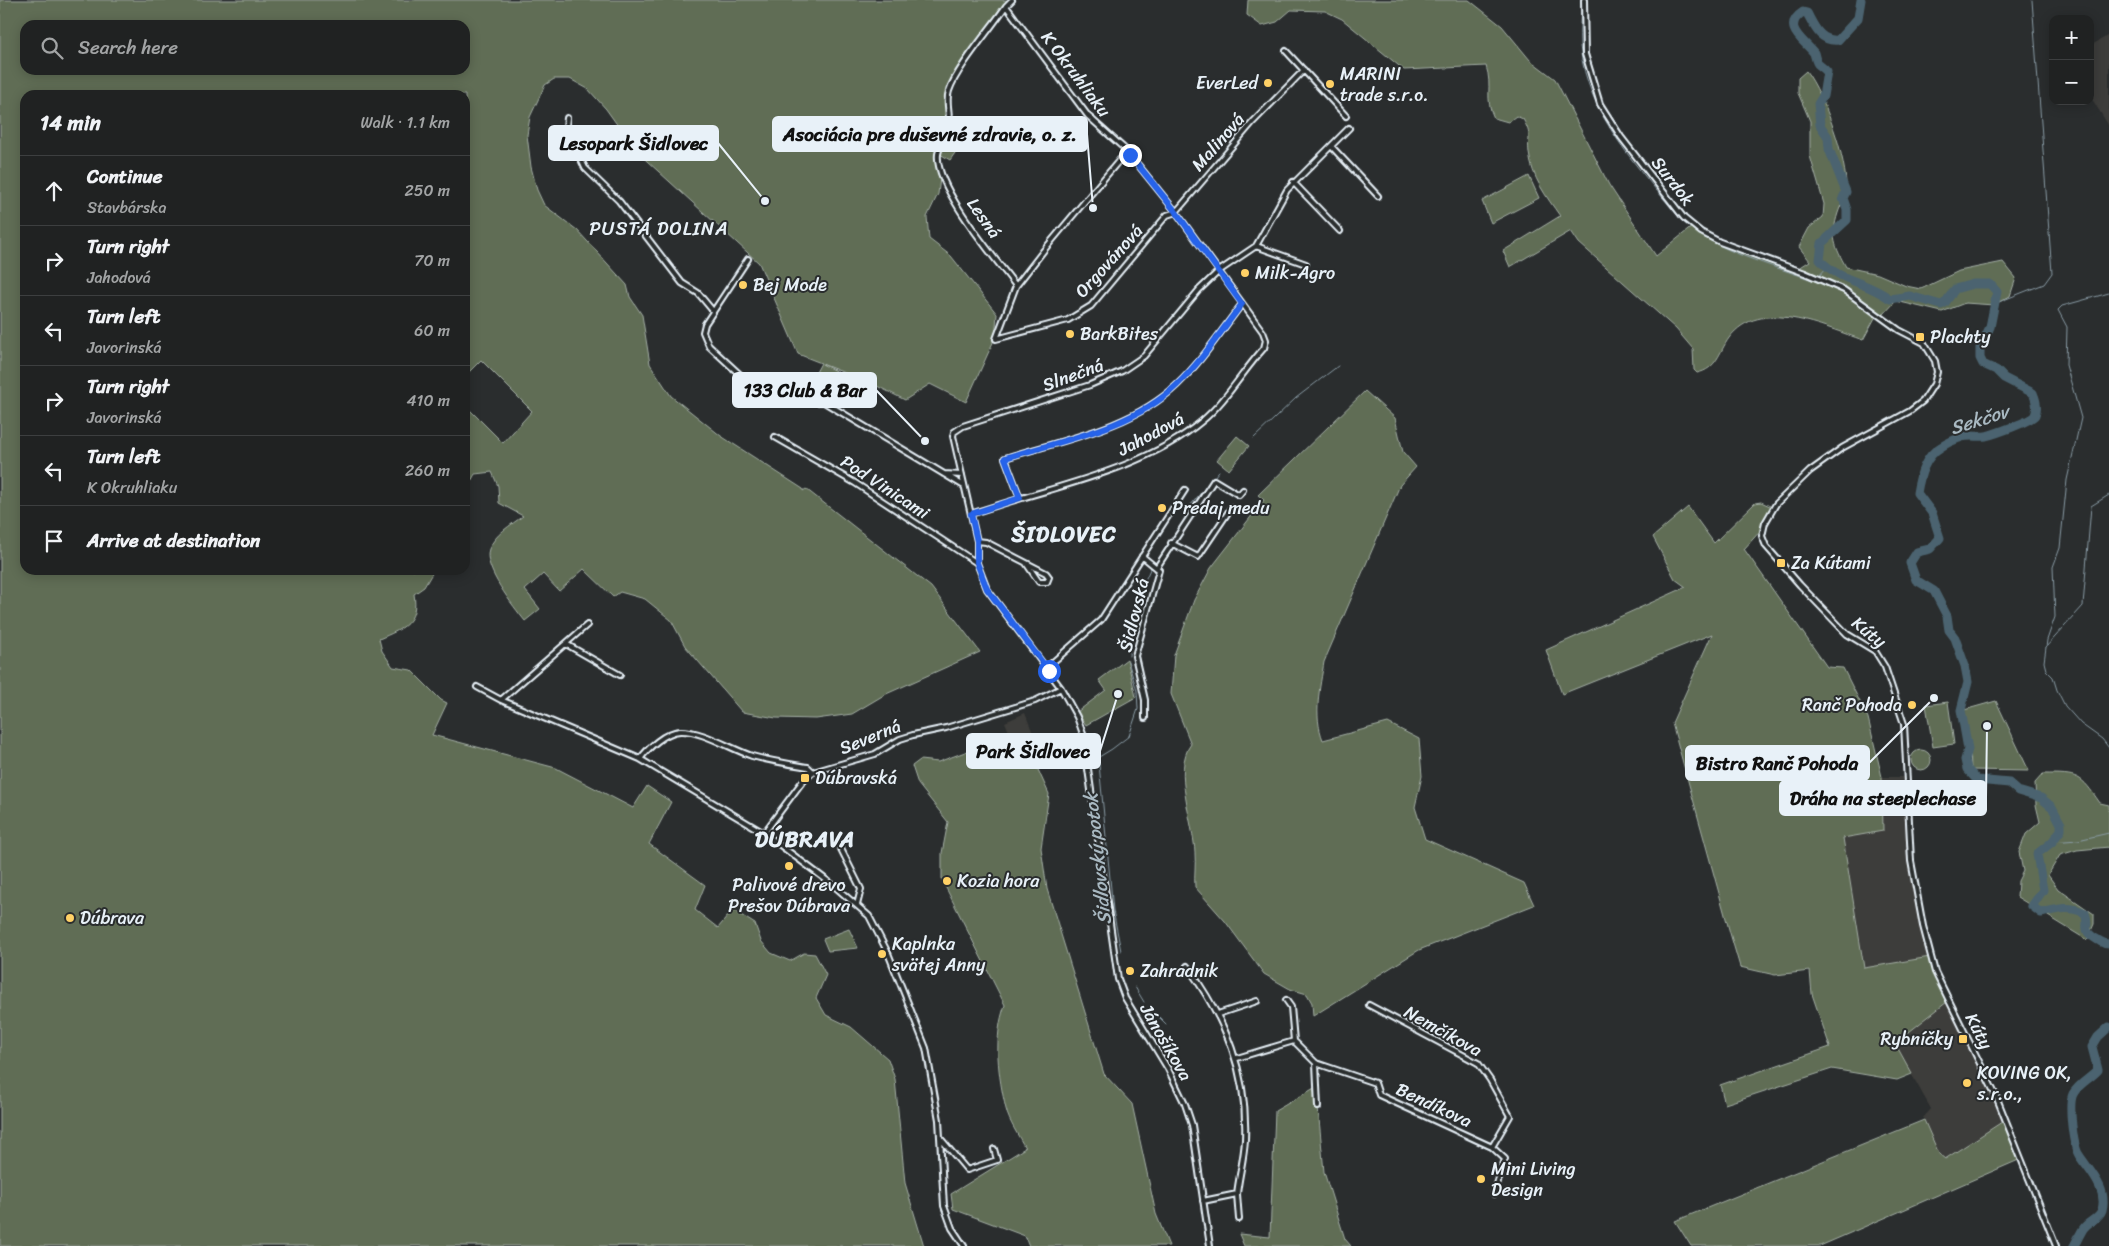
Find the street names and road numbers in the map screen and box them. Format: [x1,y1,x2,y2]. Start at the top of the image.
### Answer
street label: K Okruhliaku [1033,24,1120,124]
street label: Malinová [1183,105,1253,179]
street label: Surdok [1643,149,1703,213]
street label: Lesná [958,191,1010,245]
street label: Orgovánová [1067,217,1151,305]
street label: Slnečná [1038,349,1108,401]
street label: Jahodová [1111,403,1190,465]
street label: Pod Vinicami [834,446,937,529]
street label: Šidlovská [1109,575,1159,655]
street label: Kúty [1844,608,1894,657]
street label: Severná [834,710,906,764]
street label: Jánošíkova [1130,996,1201,1087]
street label: Nemčíkova [1398,996,1488,1066]
street label: Kúty [1956,1007,2002,1056]
street label: Bendíkova [1391,1073,1477,1137]

